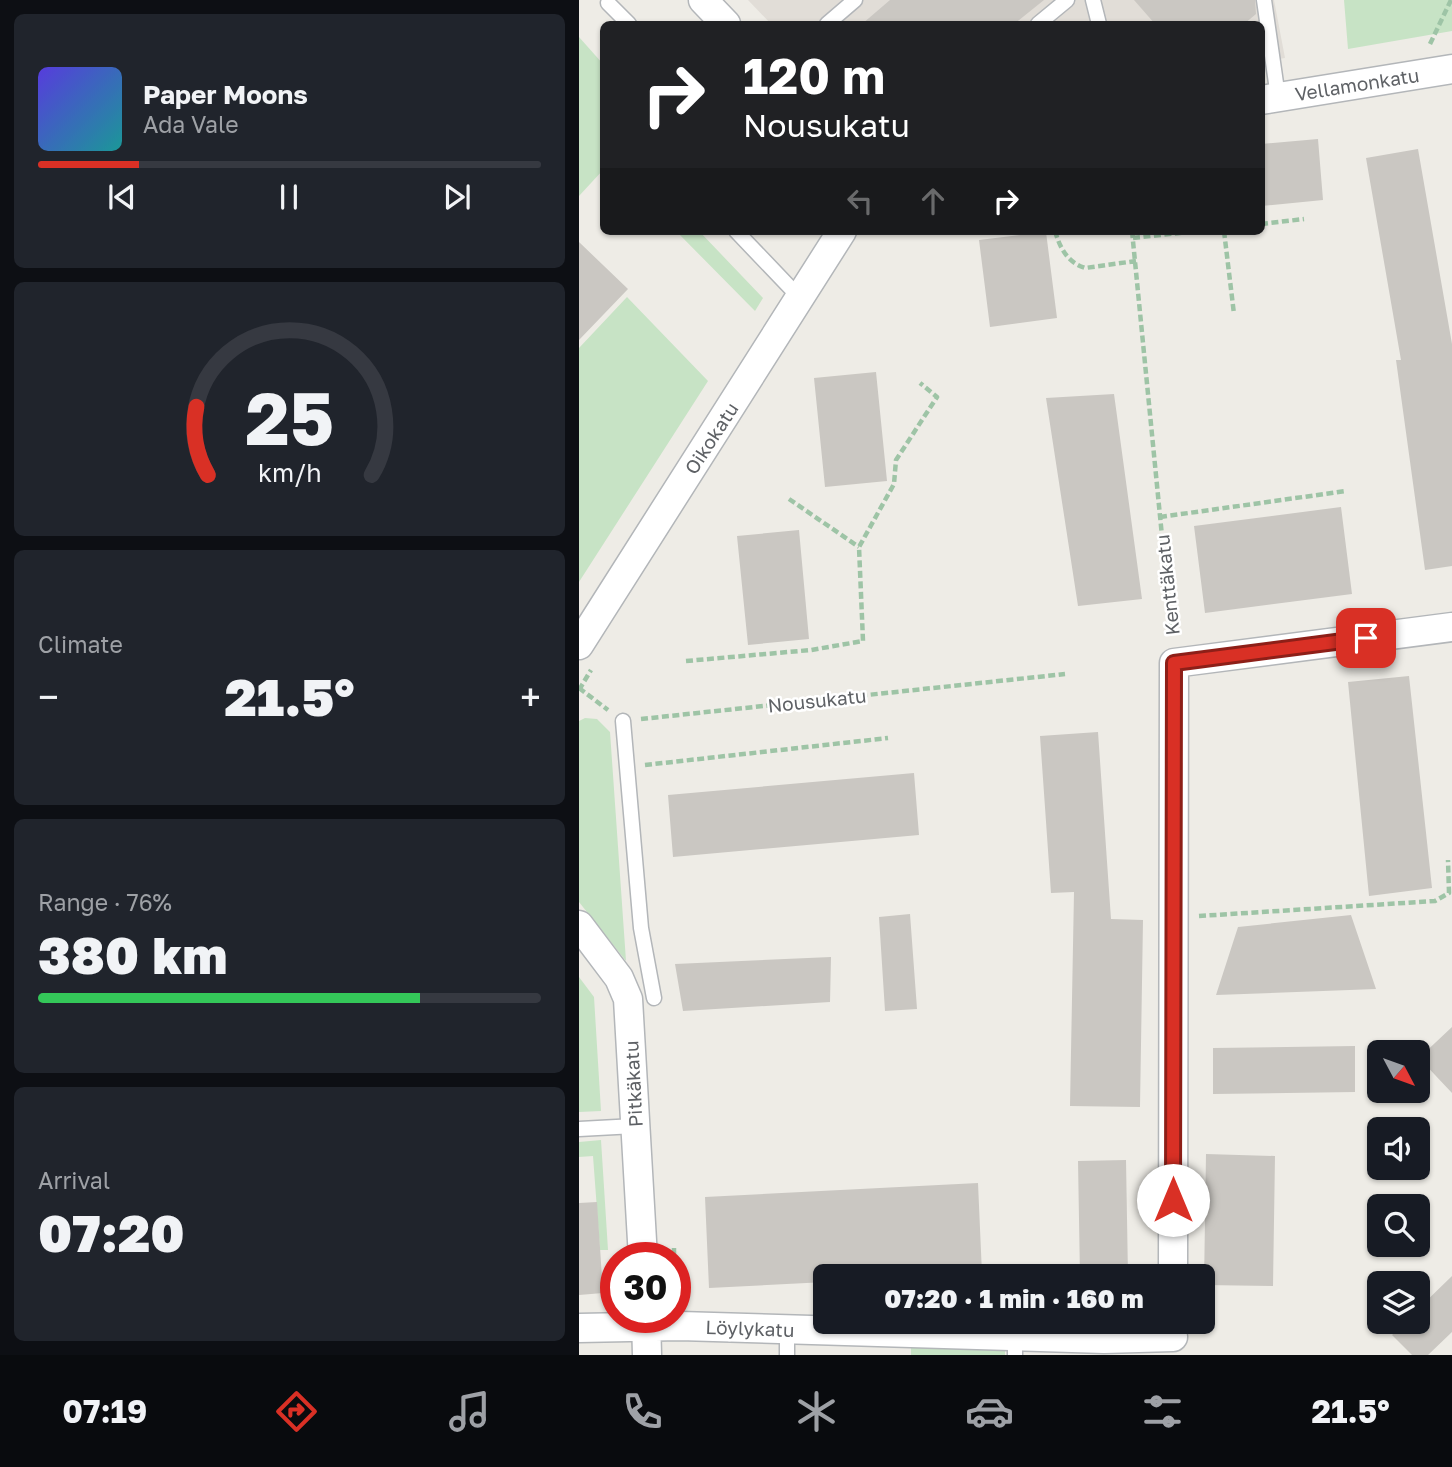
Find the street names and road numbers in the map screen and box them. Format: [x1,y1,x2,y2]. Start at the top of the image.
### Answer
street label: Vellamonkatu [1293,63,1421,105]
street label: Oikokatu [679,398,743,478]
street label: Kenttäkatu [1150,533,1184,637]
street label: Nousukatu [767,683,867,717]
street label: Pitkäkatu [619,1040,647,1128]
street label: Löylykatu [705,1315,795,1341]

